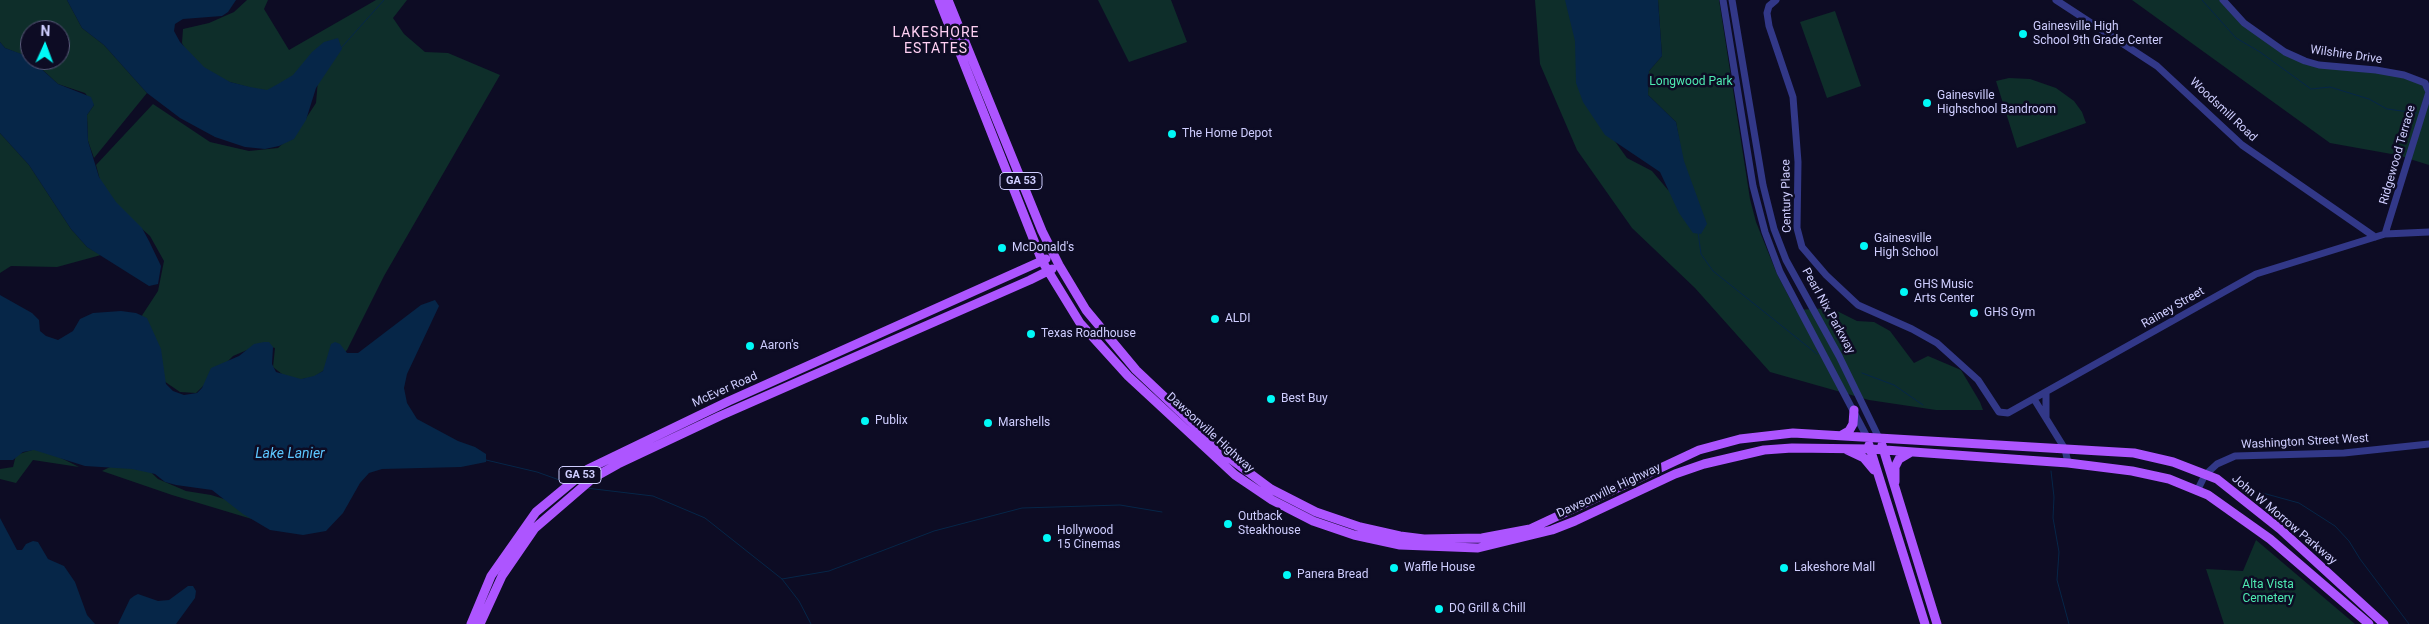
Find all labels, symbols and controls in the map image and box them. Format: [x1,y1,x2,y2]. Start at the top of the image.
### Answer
north arrow [20,20,70,70]
place label: Gainesville High School 9th Grade Center [2033,20,2163,48]
text: N [40,23,51,39]
district label: LAKESHORE ESTATES [891,25,981,58]
marker: Gainesville High School 9th Grade Center [2017,28,2029,40]
street label: Wilshire Drive [2309,43,2383,67]
park label: Longwood Park [1649,75,1733,89]
street label: Woodsmill Road [2186,75,2260,145]
place label: Gainesville Highschool Bandroom [1937,89,2056,117]
marker: Gainesville Highschool Bandroom [1921,97,1933,109]
street label: Ridgewood Terrace [2377,104,2419,206]
place label: The Home Depot [1182,127,1272,141]
marker: The Home Depot [1166,128,1178,140]
street label: Century Place [1779,159,1795,233]
road number: GA 53 [1000,172,1042,190]
place label: Gainesville High School [1874,232,1938,260]
marker: Gainesville High School [1858,240,1870,252]
place label: McDonald's [1012,241,1074,255]
marker: McDonald's [996,242,1008,254]
street label: Pearl Nix Parkway [1798,265,1858,357]
place label: GHS Music Arts Center [1914,278,1974,306]
street label: Rainey Street [2139,284,2207,332]
marker: GHS Music Arts Center [1898,286,1910,298]
place label: GHS Gym [1984,306,2035,320]
marker: GHS Gym [1968,307,1980,319]
place label: ALDI [1225,312,1250,326]
marker: ALDI [1209,313,1221,325]
place label: Texas Roadhouse [1041,327,1136,341]
marker: Texas Roadhouse [1025,328,1037,340]
place label: Aaron's [760,339,799,353]
marker: Aaron's [744,340,756,352]
street label: McEver Road [690,369,760,411]
street label: Dawsonville Highway [1163,390,1257,476]
place label: Best Buy [1281,392,1328,406]
marker: Best Buy [1265,393,1277,405]
place label: Publix [875,414,908,428]
marker: Publix [859,415,871,427]
place label: Marshells [998,416,1050,430]
marker: Marshells [982,417,994,429]
street label: Washington Street West [2241,431,2369,453]
water label: Lake Lanier [255,446,325,462]
street label: Dawsonville Highway [1555,461,1663,521]
road number: GA 53 [559,466,601,484]
street label: John W Morrow Parkway [2229,472,2339,568]
place label: Outback Steakhouse [1238,510,1301,538]
marker: Outback Steakhouse [1222,518,1234,530]
place label: Hollywood 15 Cinemas [1057,524,1120,552]
marker: Hollywood 15 Cinemas [1041,532,1053,544]
place label: Waffle House [1404,561,1475,575]
place label: Lakeshore Mall [1794,561,1875,575]
marker: Waffle House [1388,562,1400,574]
marker: Lakeshore Mall [1778,562,1790,574]
place label: Panera Bread [1297,568,1368,582]
marker: Panera Bread [1281,569,1293,581]
park label: Alta Vista Cemetery [2242,578,2294,606]
place label: DQ Grill & Chill [1449,602,1526,616]
marker: DQ Grill & Chill [1433,603,1445,615]

